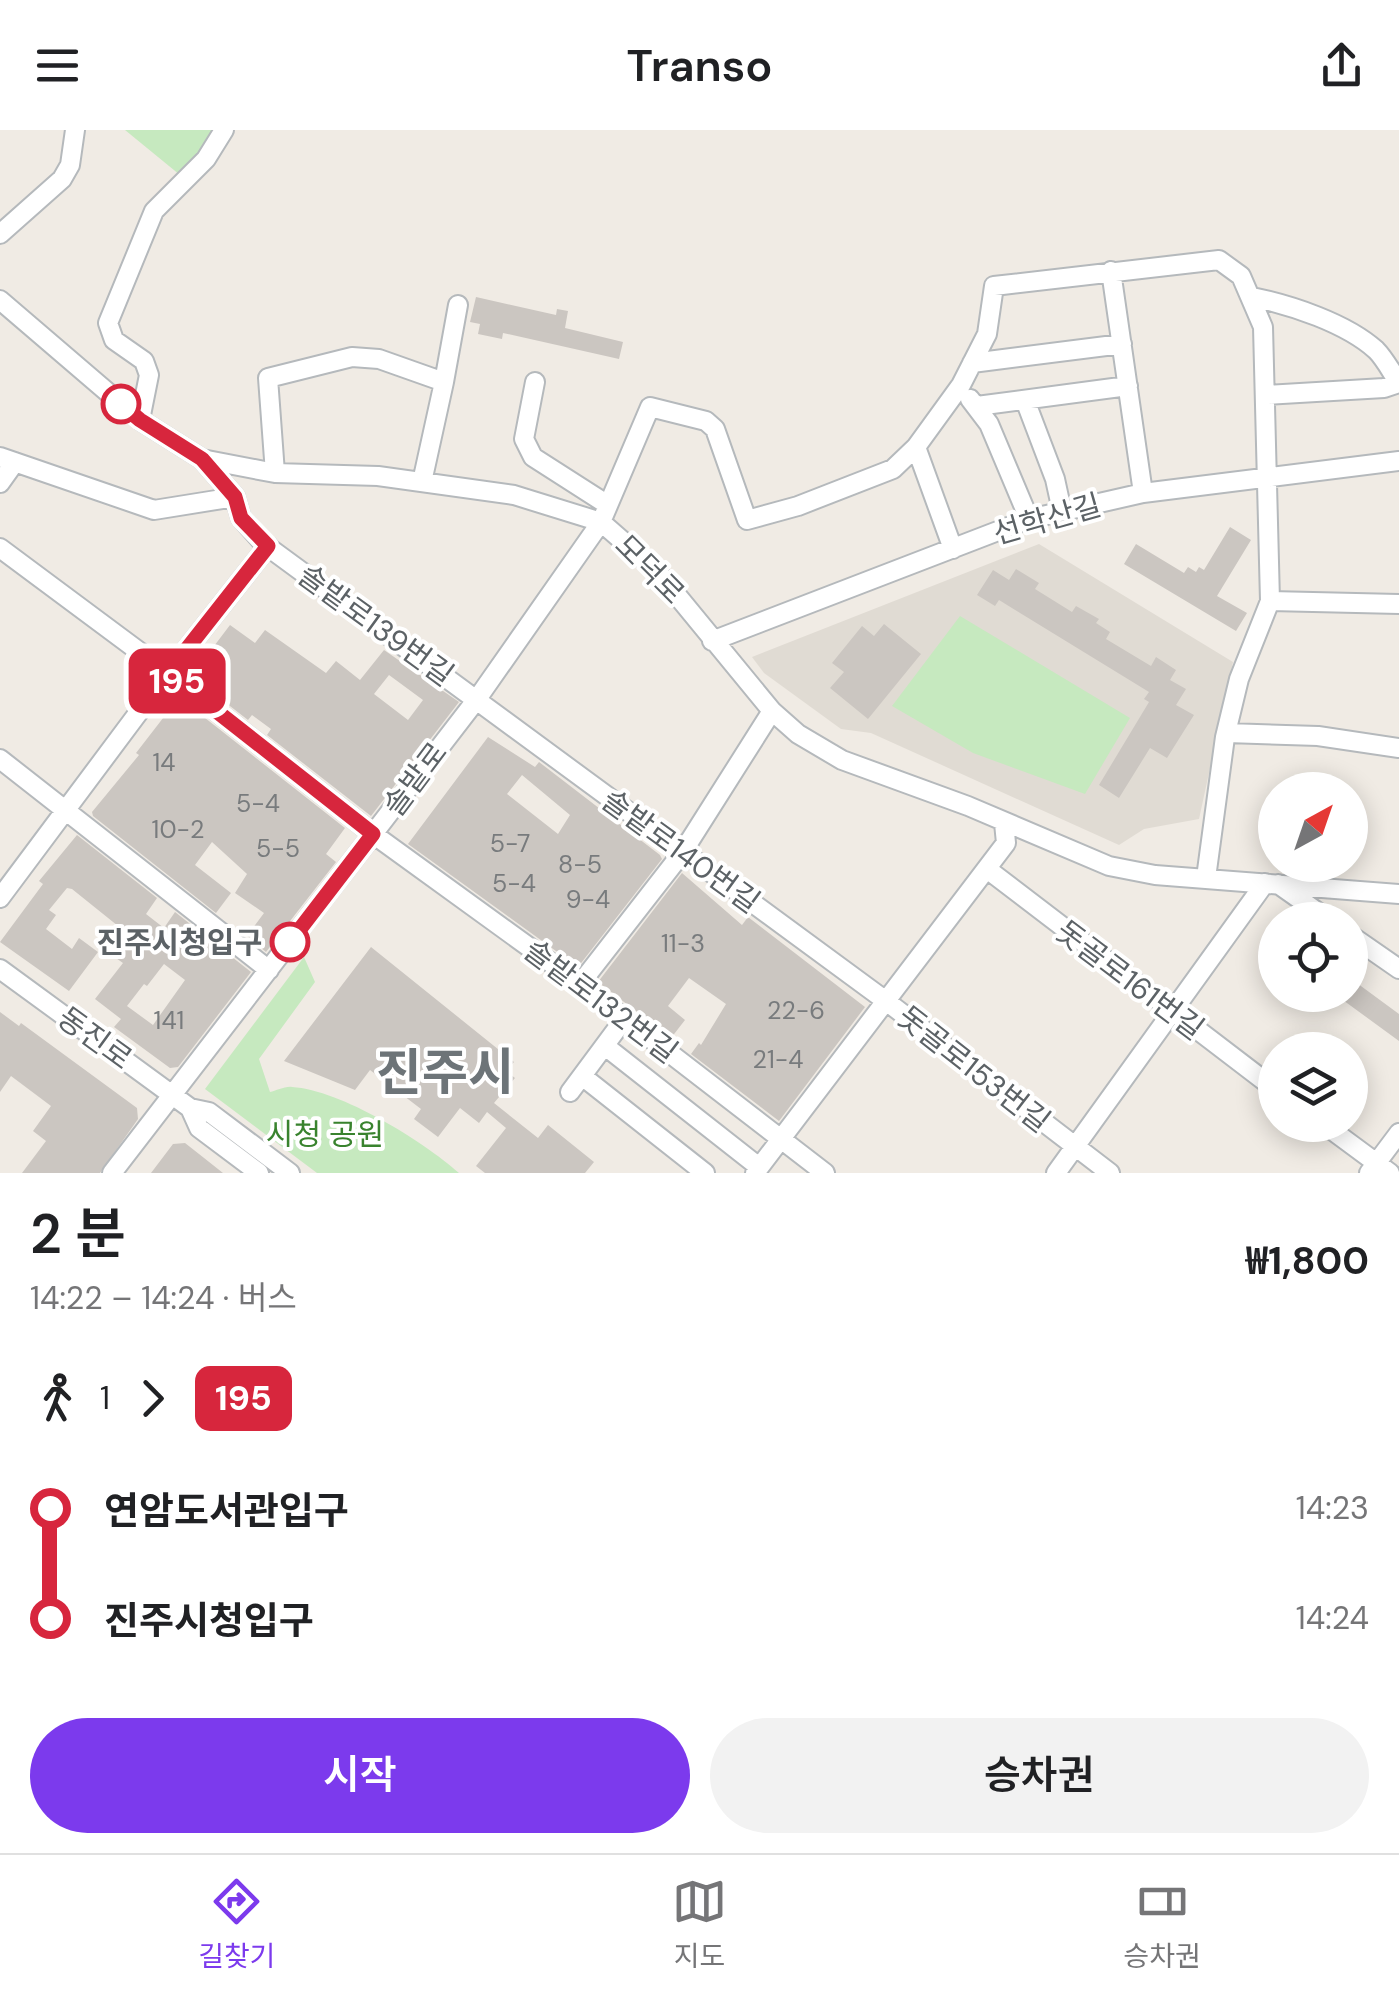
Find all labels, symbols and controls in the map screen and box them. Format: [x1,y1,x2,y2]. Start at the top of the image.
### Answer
text: Transo [627,36,772,95]
icon: menu [30,38,85,93]
icon: share [1314,38,1369,93]
unlabelled marker [102,385,140,423]
street label: 선학산길 [989,485,1105,553]
street label: 모덕로 [607,526,693,612]
street label: 솔밭로139번길 [290,555,462,695]
line badge: 195 [120,648,234,714]
text: 195 [149,658,205,704]
street label: 솔밭로 [375,734,455,824]
house number: 14 [153,746,175,779]
north arrow [1258,772,1368,882]
map controls [1258,772,1368,1142]
street label: 솔밭로140번길 [594,781,768,921]
house number: 5-4 [236,787,280,820]
house number: 10-2 [152,813,204,846]
house number: 5-7 [490,827,530,860]
house number: 5-5 [256,832,300,865]
house number: 8-5 [558,848,602,881]
house number: 5-4 [492,867,536,900]
house number: 9-4 [566,883,610,916]
button: locate [1258,902,1368,1012]
street label: 돗골로161번길 [1048,912,1212,1048]
place label: 진주시청입구 [96,923,262,962]
marker: 진주시청입구 [271,923,309,961]
house number: 11-3 [661,927,705,960]
street label: 솔밭로132번길 [516,931,686,1071]
house number: 22-6 [767,994,825,1027]
street label: 돗골로153번길 [890,997,1058,1141]
street label: 동진로 [50,998,140,1078]
house number: 141 [154,1004,184,1037]
button: layers [1258,1032,1368,1142]
district label: 진주시 [376,1040,514,1106]
house number: 21-4 [753,1043,803,1076]
park label: 시청 공원 [266,1115,384,1154]
text: 2 분 [30,1198,126,1270]
text: ₩1,800 [1246,1236,1369,1286]
text: 14:22 – 14:24 · 버스 [30,1277,297,1319]
icon: walk [30,1371,85,1426]
icon: forward [125,1371,180,1426]
text: 195 [215,1375,272,1421]
text: 1 [100,1377,110,1419]
text: 연암도서관입구 [104,1486,349,1536]
text: 14:23 [1296,1487,1369,1529]
text: 진주시청입구 [104,1596,314,1646]
text: 14:24 [1296,1597,1369,1639]
button: 시작 [30,1718,690,1833]
button: 승차권 [710,1718,1369,1833]
tab: 길찾기 [198,1874,276,1975]
tab: 지도 [672,1874,727,1975]
tab: 승차권 [1123,1874,1201,1975]

